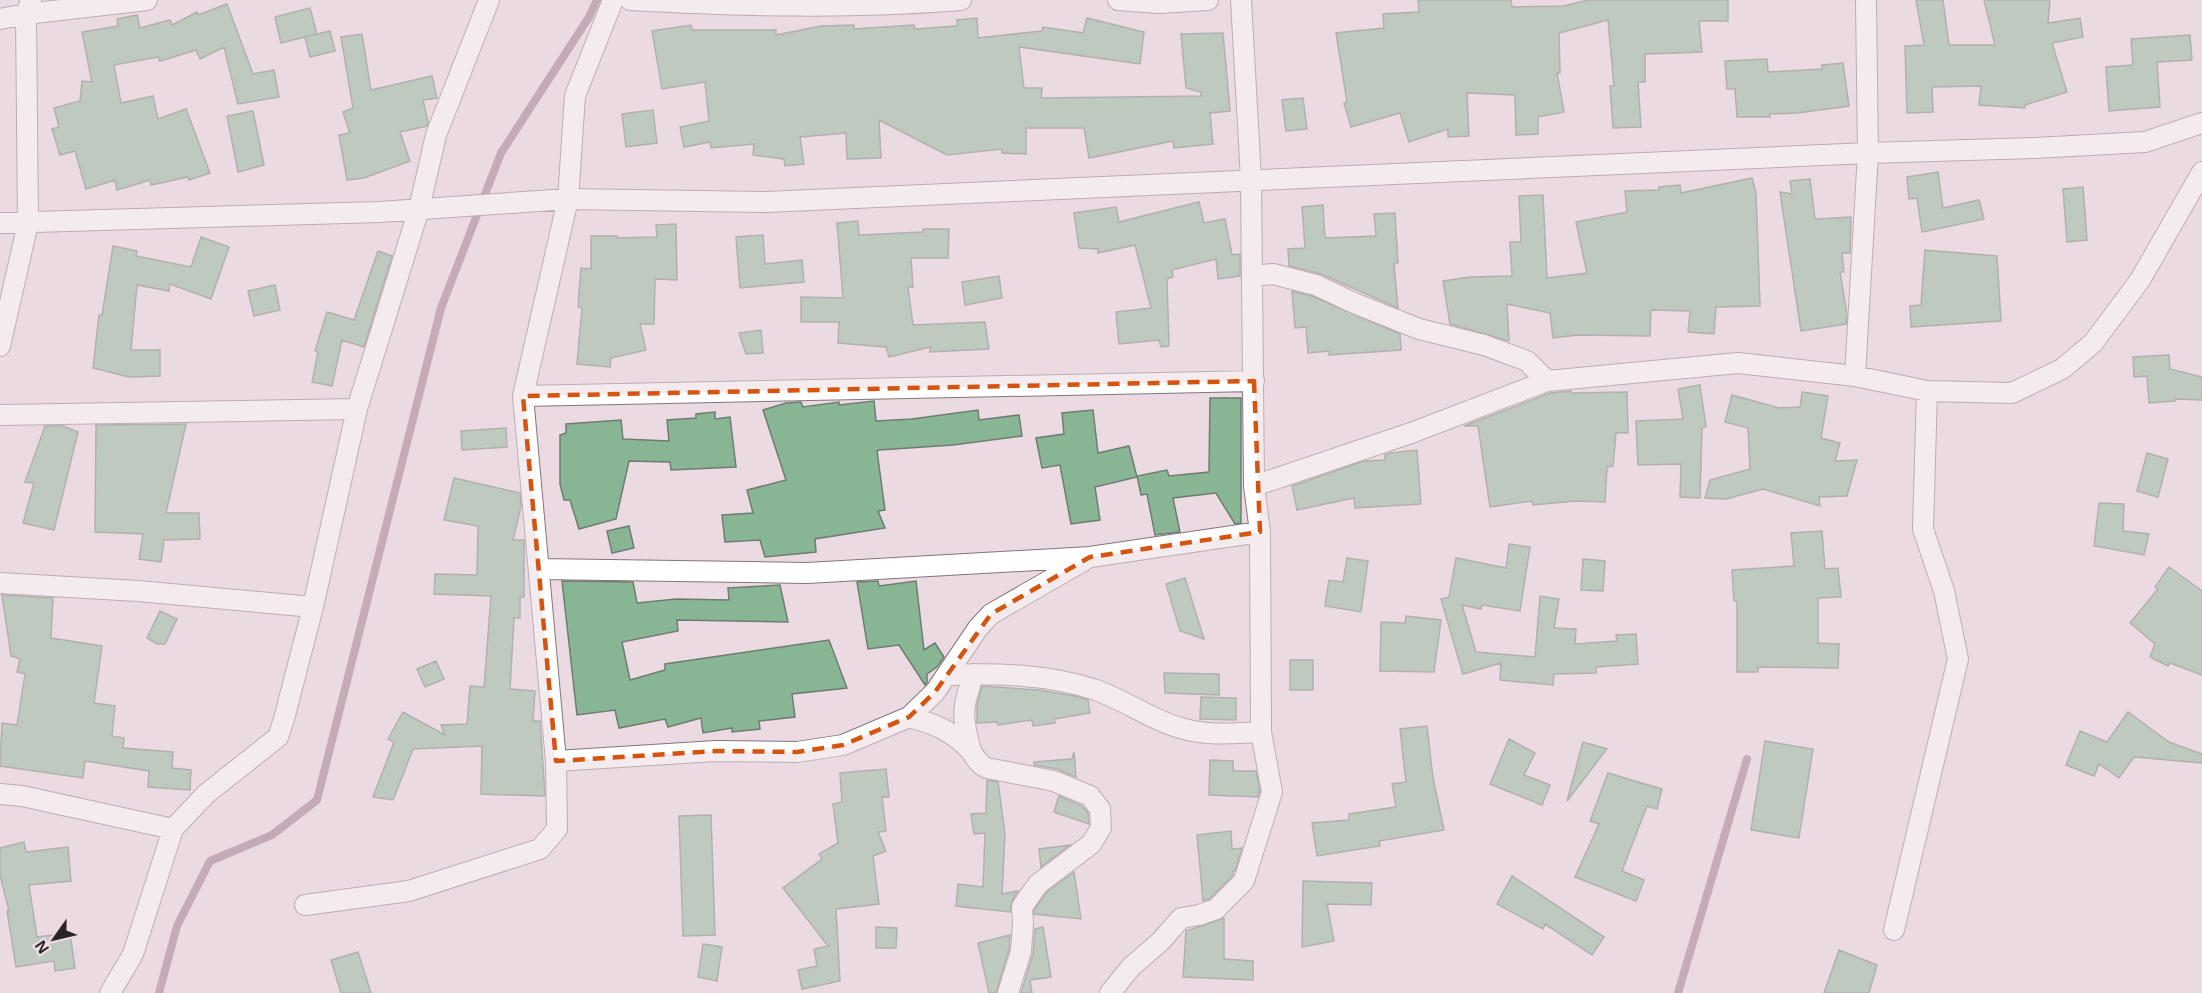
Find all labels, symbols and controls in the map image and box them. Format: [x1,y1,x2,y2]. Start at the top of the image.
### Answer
north arrow [24,909,84,969]
text: N [32,938,52,957]

